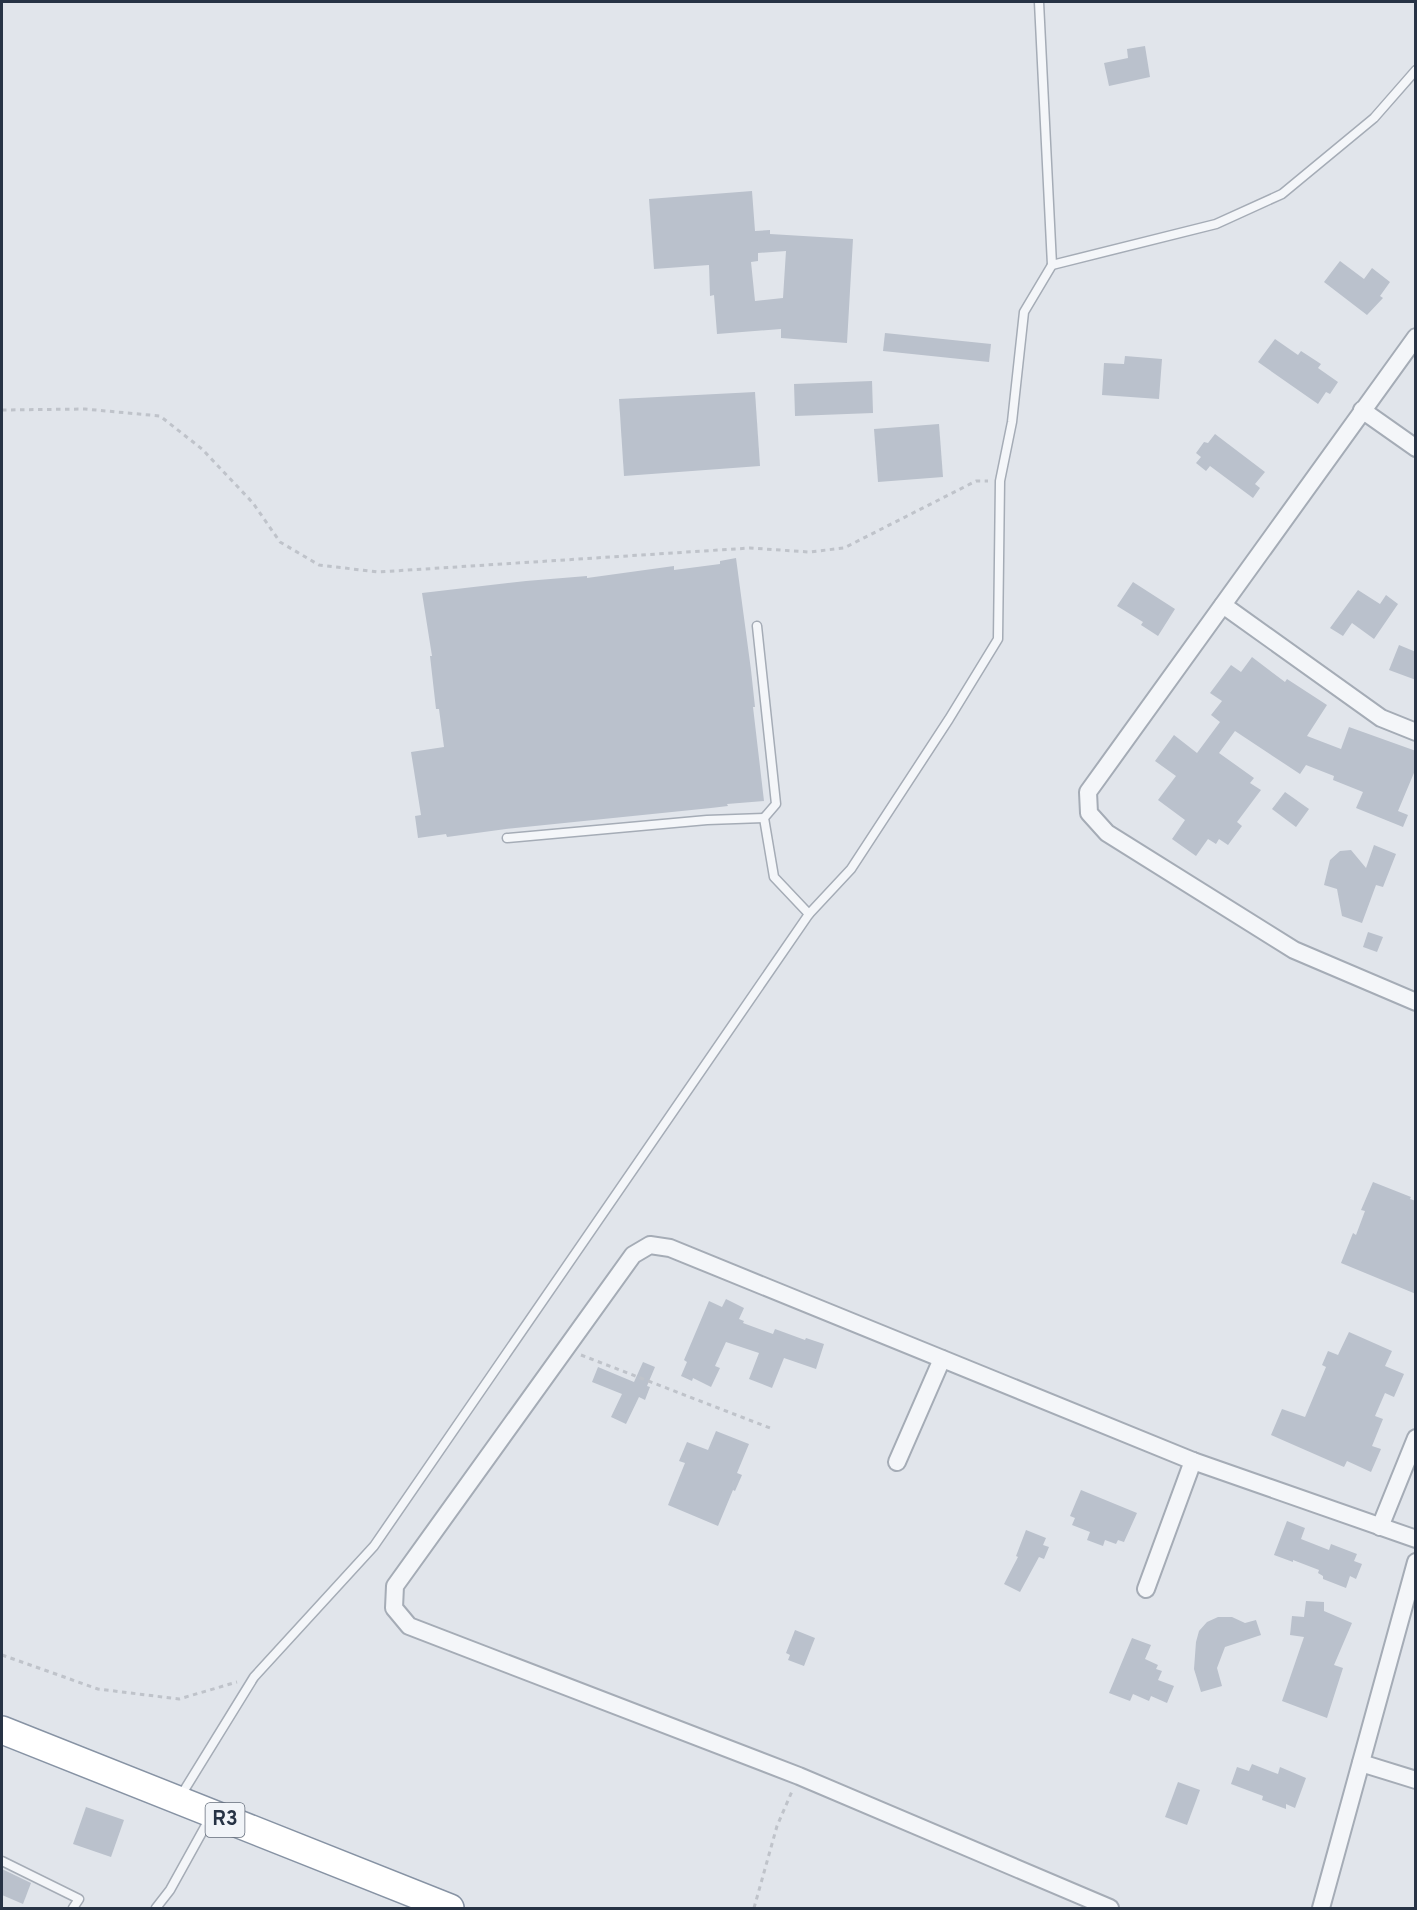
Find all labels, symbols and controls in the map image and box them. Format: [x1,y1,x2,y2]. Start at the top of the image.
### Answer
road number: R3 [206,1803,244,1837]

